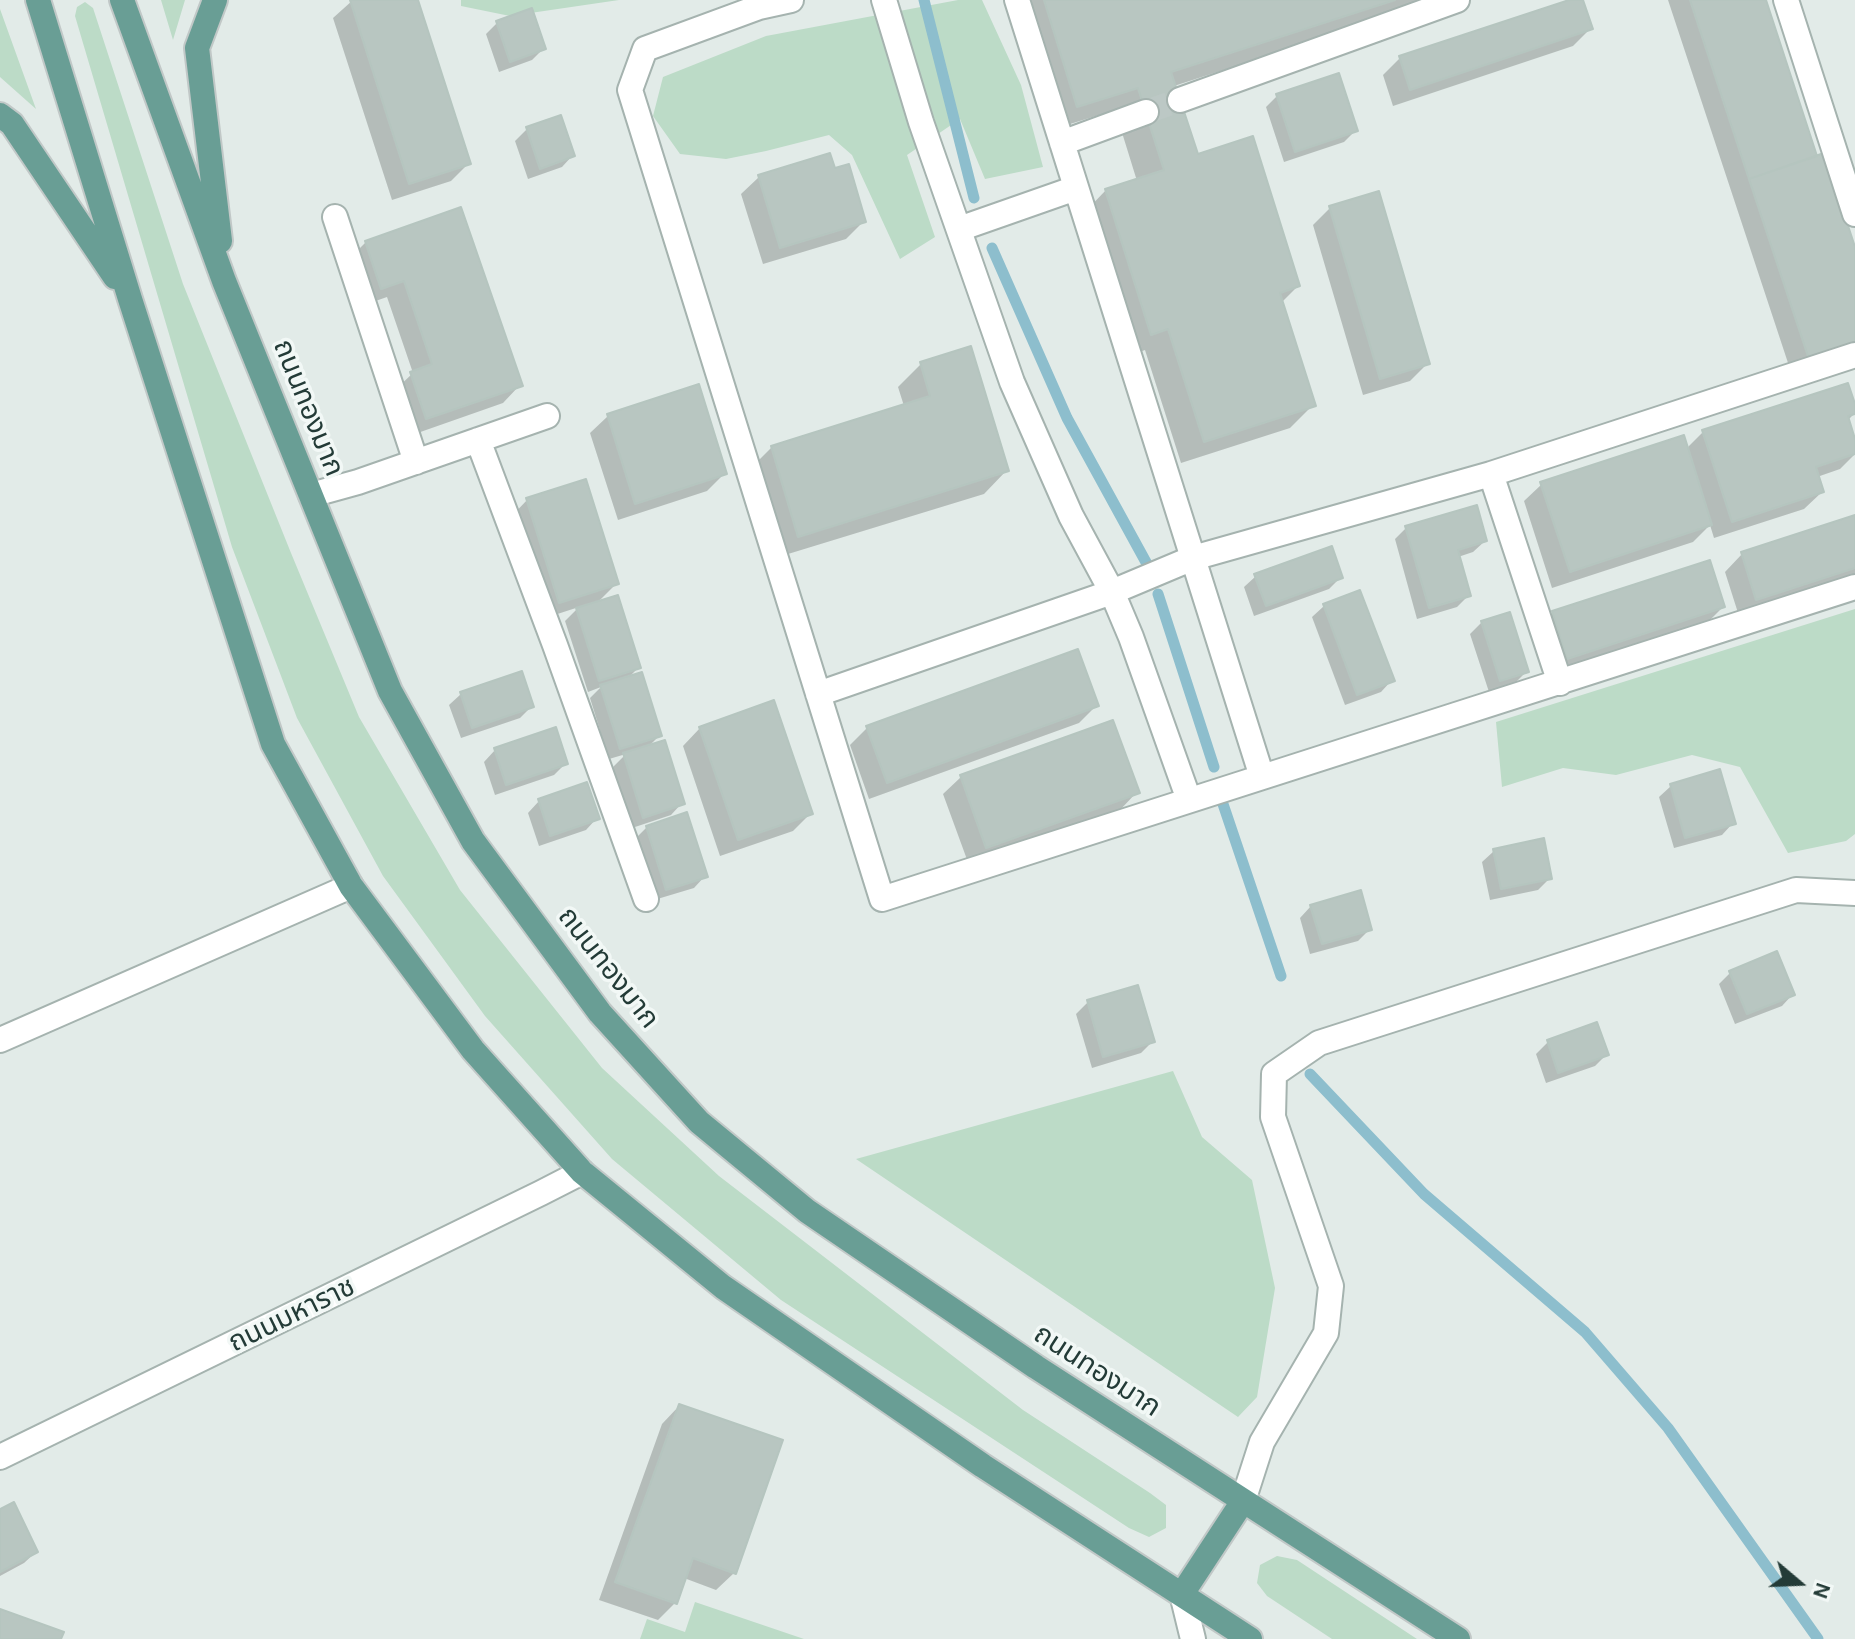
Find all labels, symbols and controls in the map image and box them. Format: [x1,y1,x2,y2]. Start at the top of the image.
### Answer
street label: ถนนทองมาก [265,335,351,481]
street label: ถนนทองมาก [550,901,666,1035]
street label: ถนนมหาราช [223,1270,361,1360]
street label: ถนนทองมาก [1027,1318,1167,1424]
north arrow [1759,1543,1839,1623]
text: N [1807,1579,1837,1603]

